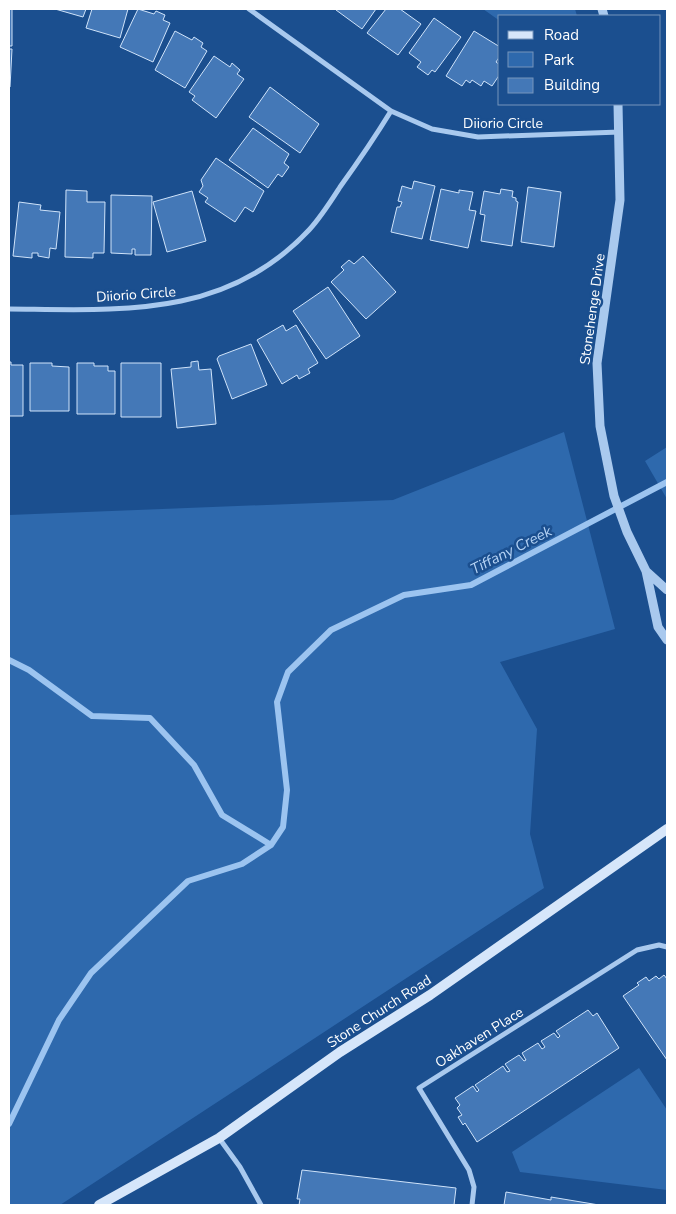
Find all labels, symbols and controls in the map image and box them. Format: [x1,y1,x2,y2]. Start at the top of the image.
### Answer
legend [498,15,661,105]
text: Road [544,25,579,45]
text: Park [544,50,574,70]
text: Building [544,75,600,95]
street label: Diiorio Circle [463,114,543,133]
street label: Stonehenge Drive [575,252,610,366]
street label: Diiorio Circle [96,282,177,307]
water label: Tiffany Creek [467,521,556,579]
street label: Stone Church Road [323,971,435,1052]
street label: Oakhaven Place [431,1003,527,1072]

